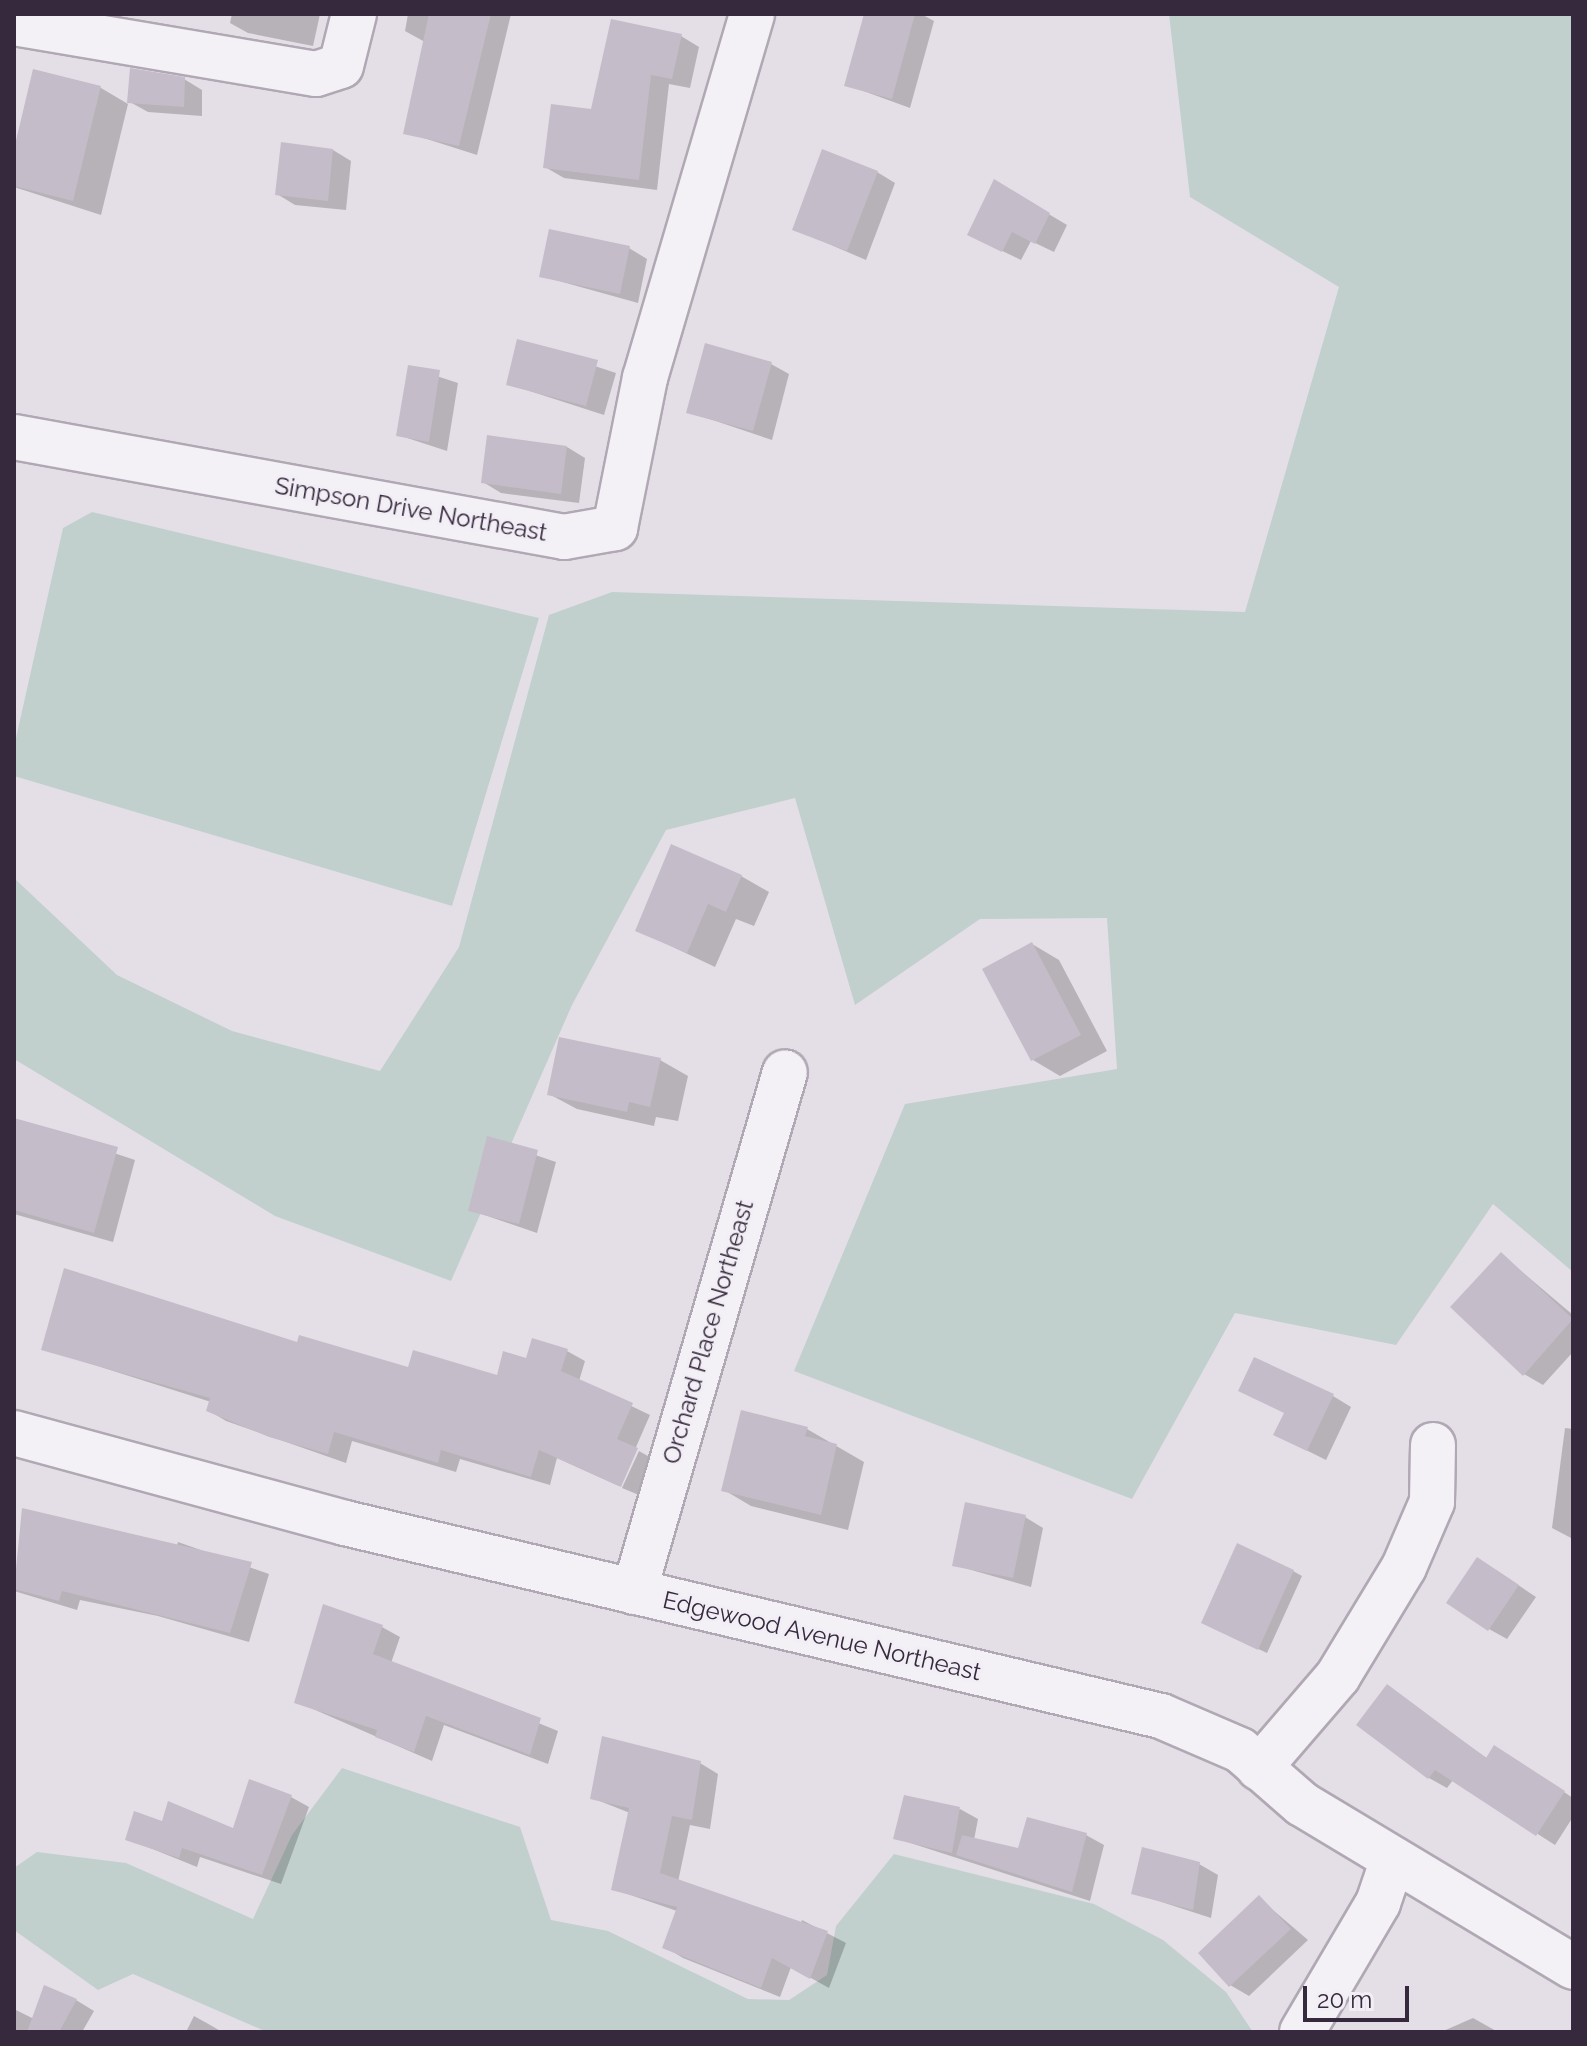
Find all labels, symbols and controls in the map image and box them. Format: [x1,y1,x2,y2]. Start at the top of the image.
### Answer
street label: Simpson Drive Northeast [273,471,549,547]
street label: Orchard Place Northeast [657,1197,759,1467]
street label: Edgewood Avenue Northeast [660,1585,984,1687]
scale bar [1307,1970,1413,2020]
text: 20 m [1317,1985,1372,2014]

